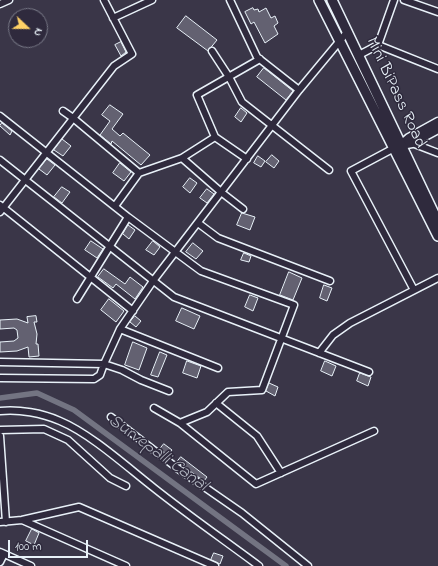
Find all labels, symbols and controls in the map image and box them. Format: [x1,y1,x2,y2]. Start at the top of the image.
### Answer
north arrow [8,8,48,48]
text: N [29,26,47,39]
street label: Mini BiPass Road [360,34,430,152]
water label: Survepalli Canal [103,411,211,497]
scale bar [10,532,90,558]
text: 100 m [15,538,42,556]

